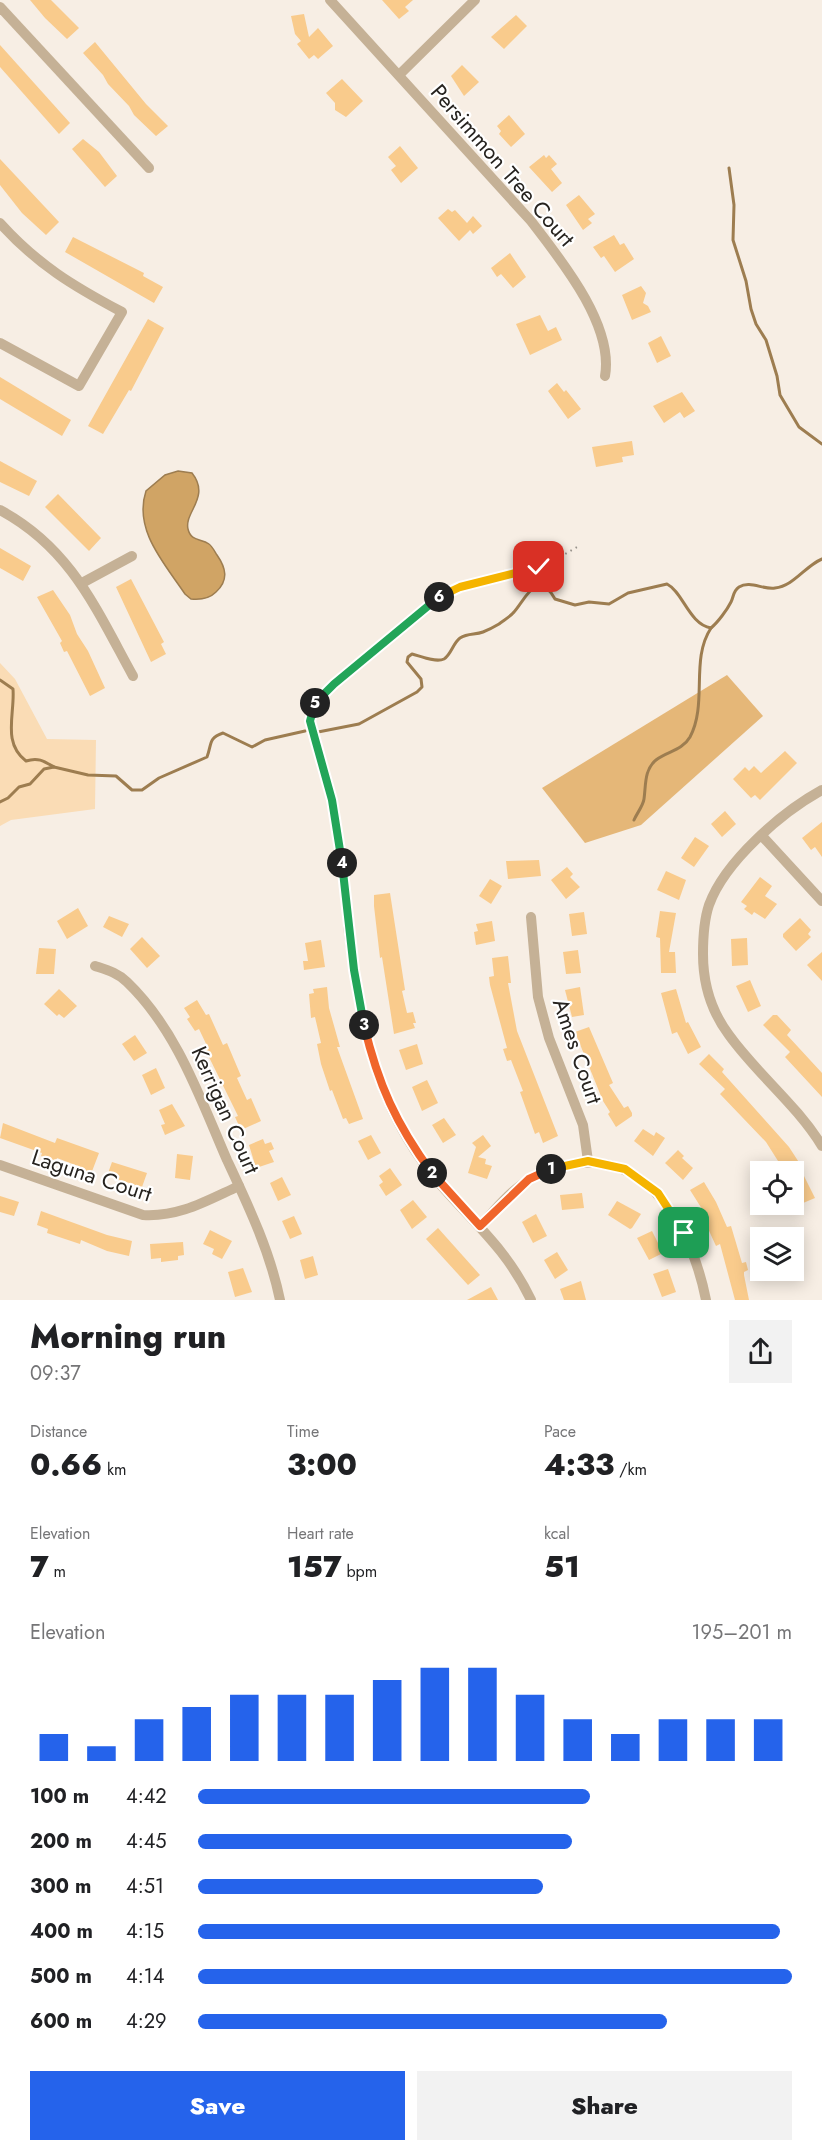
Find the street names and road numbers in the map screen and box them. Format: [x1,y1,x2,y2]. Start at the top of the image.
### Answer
street label: Persimmon Tree Court [423,77,583,254]
street label: Ames Court [545,994,611,1109]
street label: Kerrigan Court [184,1041,269,1180]
street label: Laguna Court [28,1141,157,1210]

